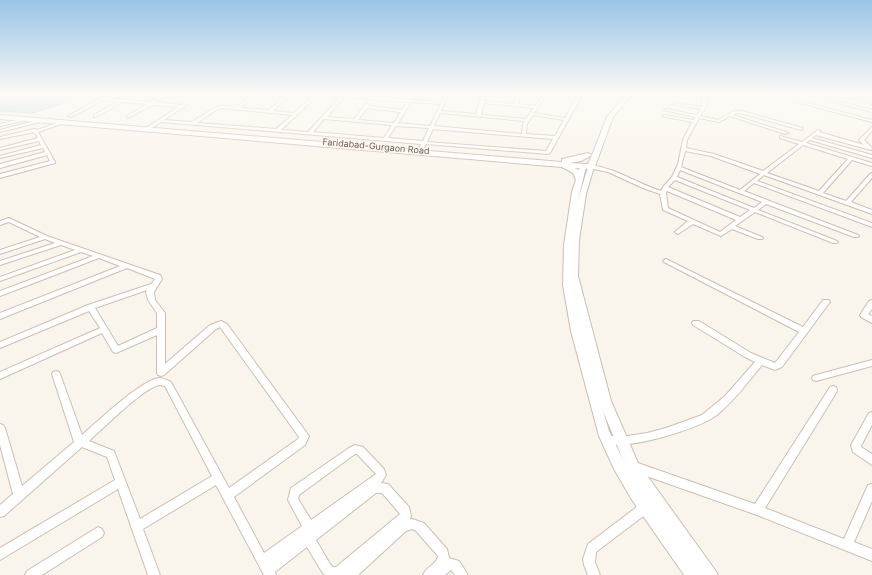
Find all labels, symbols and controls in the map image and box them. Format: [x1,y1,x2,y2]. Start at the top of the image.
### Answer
street label: Faridabad-Gurgaon Road [322,136,430,156]

